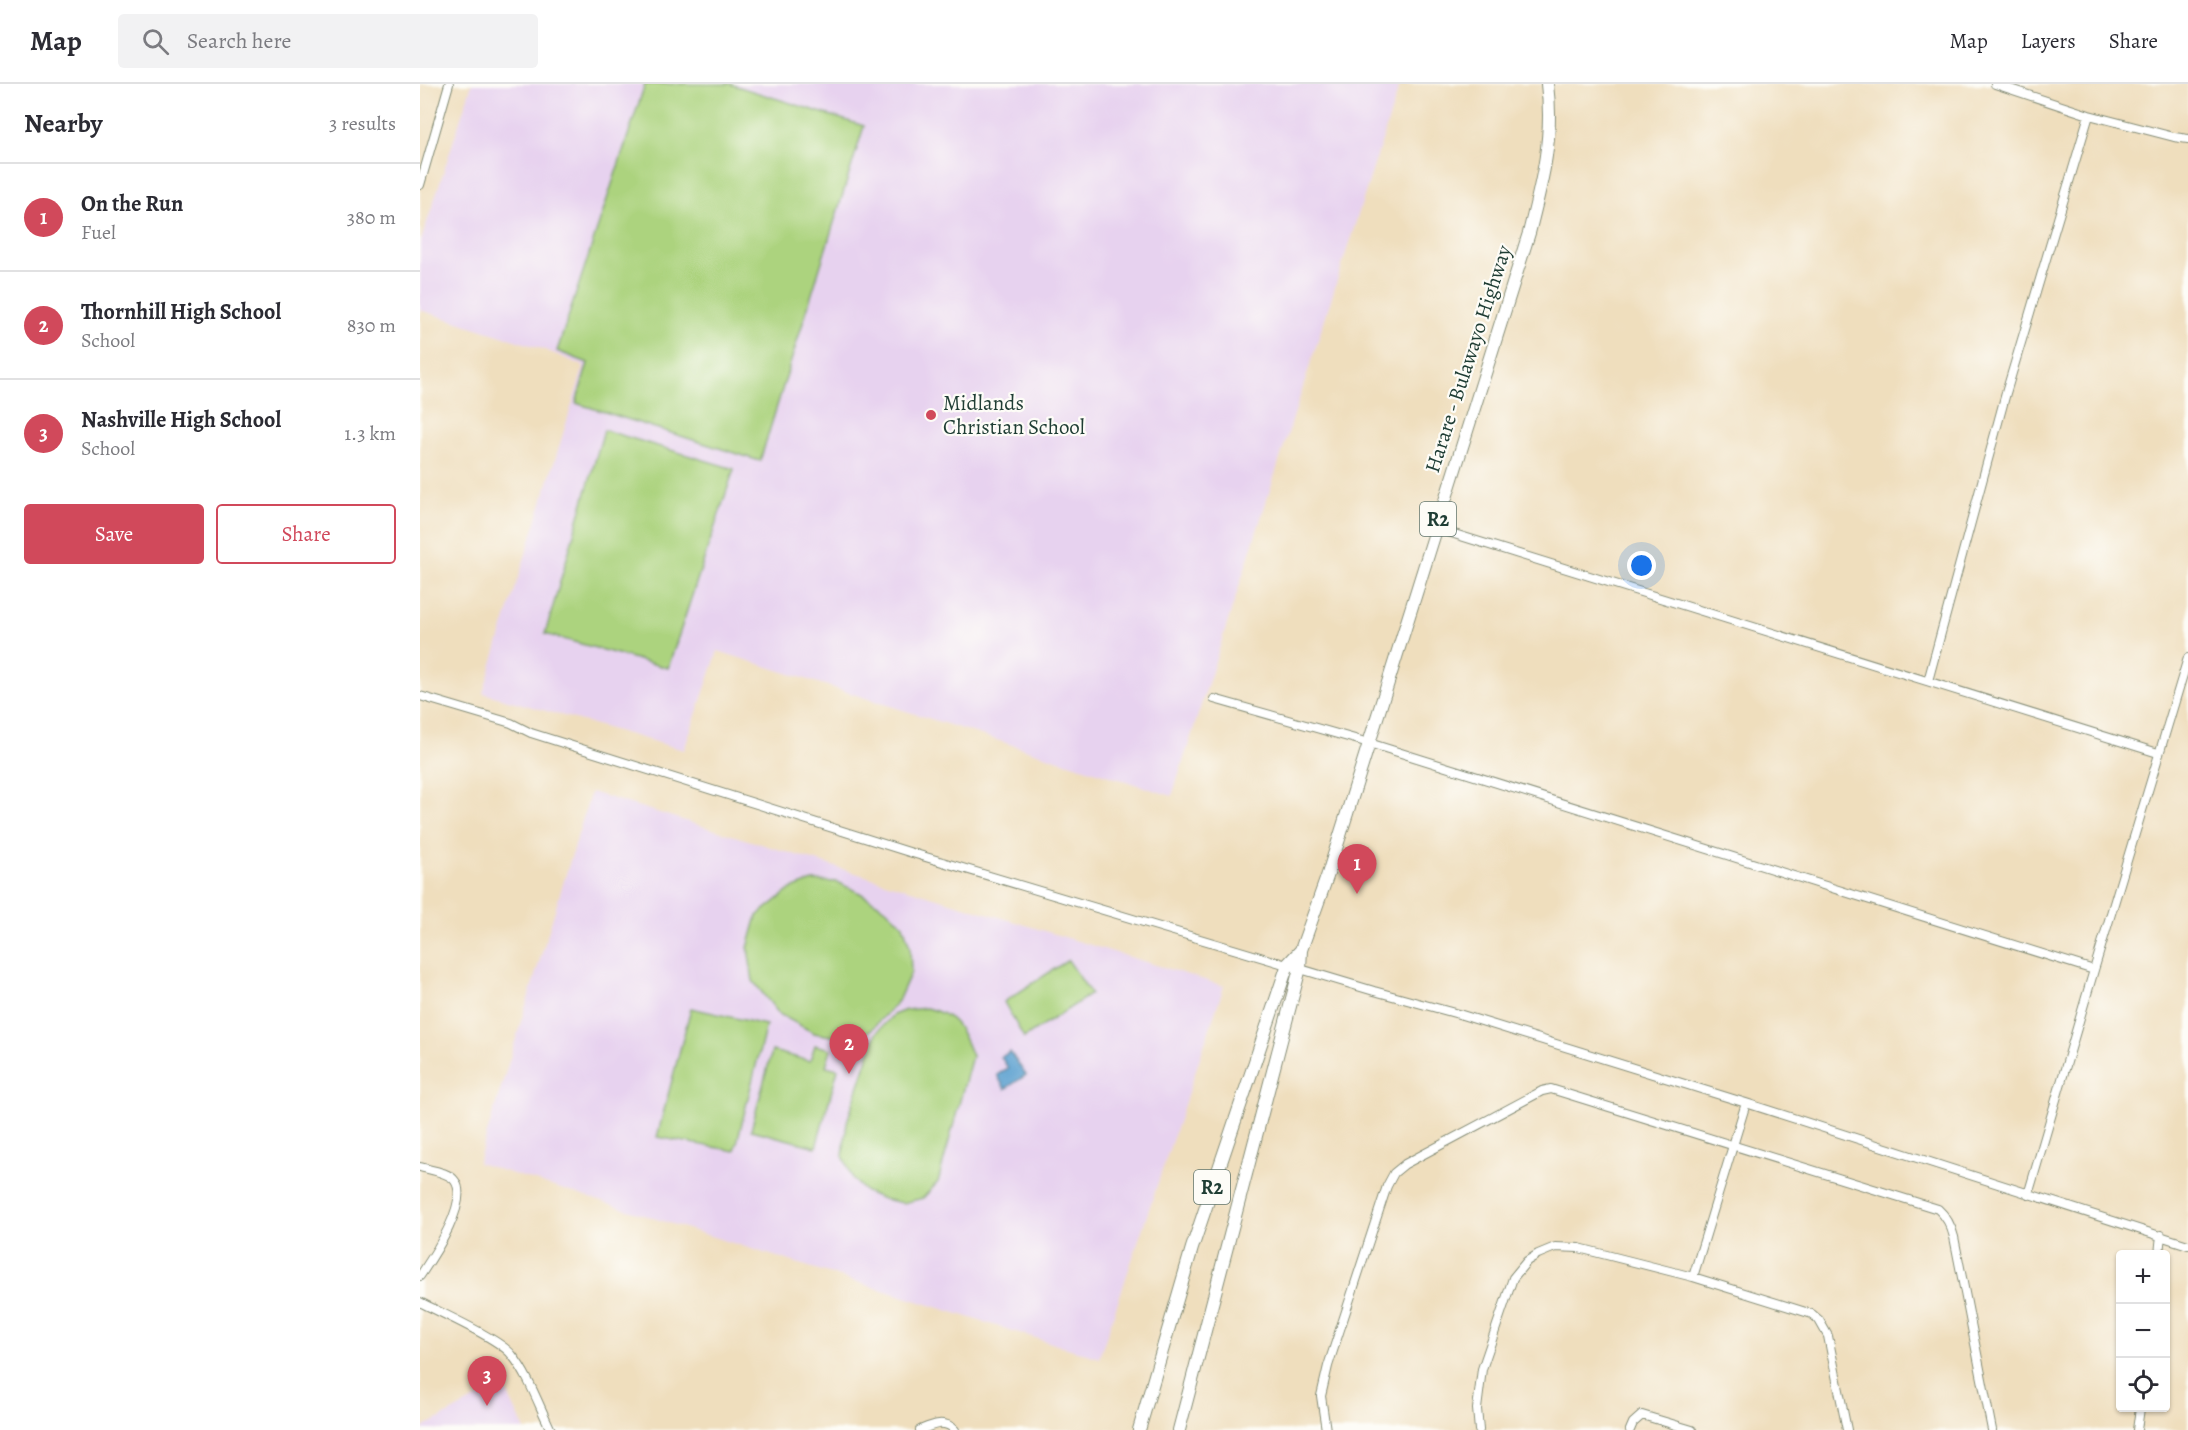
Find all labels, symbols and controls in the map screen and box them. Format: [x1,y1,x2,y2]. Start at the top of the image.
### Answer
search box [118,14,538,68]
text: Map [30,22,82,60]
icon: search [139,25,172,58]
text: Search here [187,26,291,56]
text: Map [1949,27,1988,55]
text: Layers [2021,27,2076,55]
text: Share [2109,27,2158,55]
text: Nearby [24,106,103,141]
text: 3 results [329,110,396,137]
text: On the Run [81,189,183,219]
text: 1 [40,204,47,231]
text: 380 m [347,204,396,231]
text: Fuel [81,219,116,246]
street label: Harare - Bulawayo Highway [1418,241,1518,476]
text: Thornhill High School [81,297,281,327]
text: 2 [39,312,48,339]
text: 830 m [347,312,396,339]
text: School [81,327,135,354]
place label: Midlands Christian School [943,389,1085,441]
text: Nashville High School [81,405,281,435]
marker: Midlands Christian School [924,408,938,422]
text: 3 [39,420,48,447]
text: 1.3 km [344,420,396,447]
text: School [81,435,135,462]
road number: R2 [1420,502,1456,536]
button: Save [24,504,204,564]
button: Share [216,504,396,564]
your location [1627,551,1656,580]
pin: 1 [1338,844,1376,894]
pin: 2 [830,1024,868,1074]
road number: R2 [1194,1170,1230,1204]
map controls [2116,1250,2170,1412]
button: + [2116,1250,2170,1304]
button: − [2116,1304,2170,1358]
pin: 3 [468,1356,506,1406]
button: locate [2116,1358,2170,1412]

